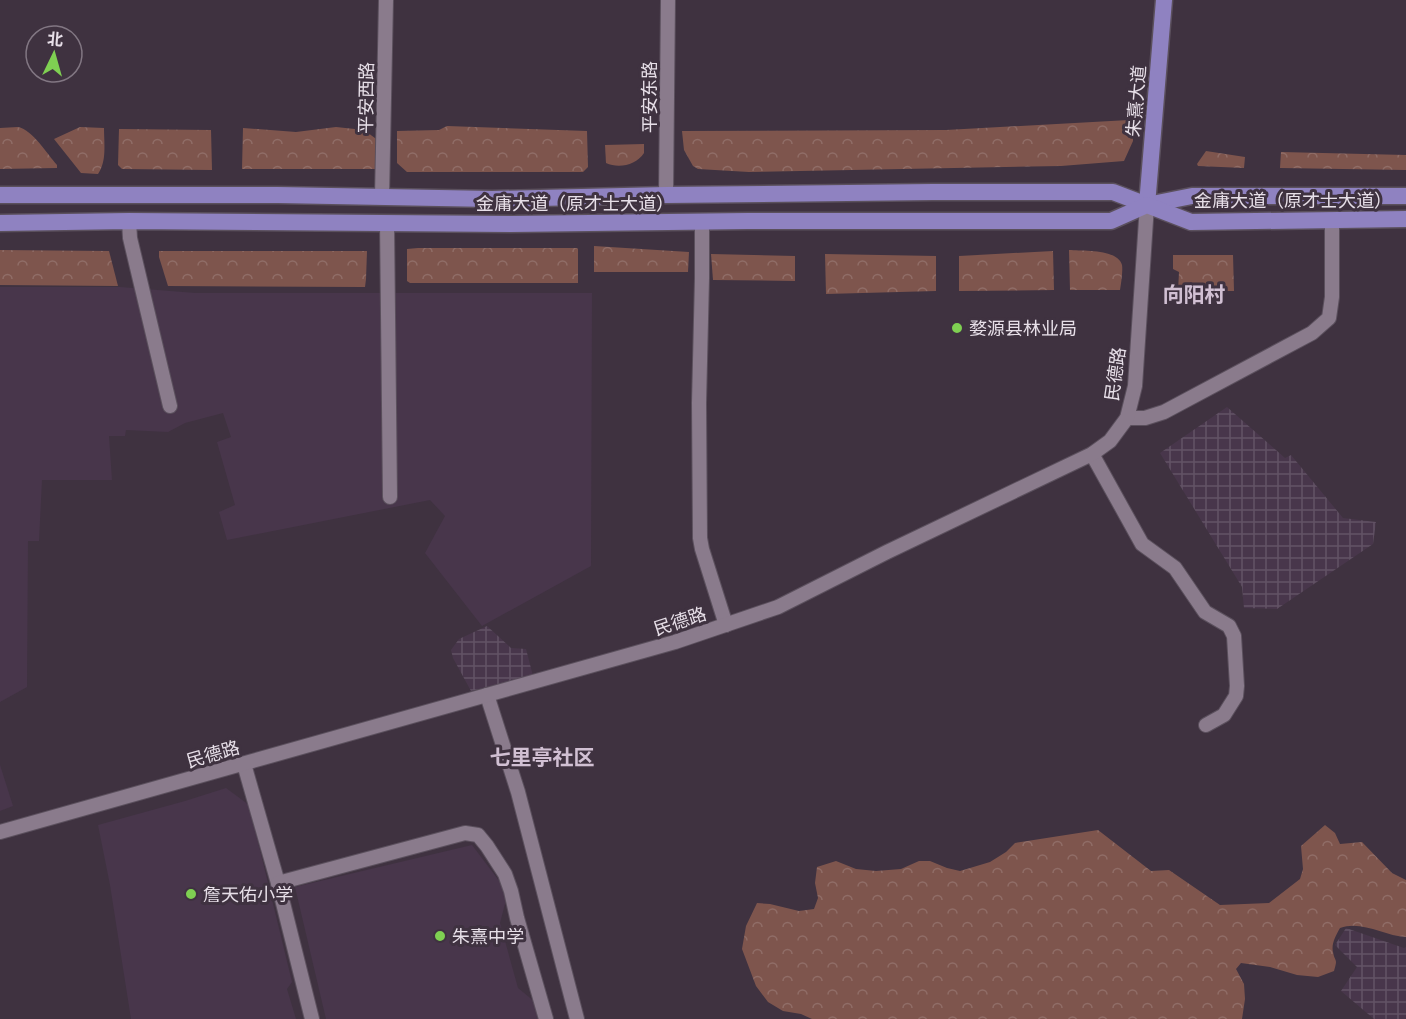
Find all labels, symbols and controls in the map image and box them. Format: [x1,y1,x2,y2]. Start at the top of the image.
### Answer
north arrow [24,24,84,84]
text: 北 [46,27,64,51]
street label: 平安东路 [637,61,662,133]
street label: 平安西路 [353,62,379,134]
street label: 朱熹大道 [1120,64,1152,138]
street label: 金庸大道（原才士大道） [1194,188,1392,213]
street label: 金庸大道（原才士大道） [476,191,674,216]
district label: 向阳村 [1163,280,1226,309]
place label: 婺源县林业局 [969,316,1077,341]
marker: 婺源县林业局 [950,321,964,335]
street label: 民德路 [1099,346,1131,402]
street label: 民德路 [650,601,710,641]
street label: 民德路 [184,735,242,773]
district label: 七里亭社区 [490,743,595,772]
place label: 詹天佑小学 [203,882,293,907]
marker: 詹天佑小学 [184,887,198,901]
place label: 朱熹中学 [452,924,524,949]
marker: 朱熹中学 [433,929,447,943]

